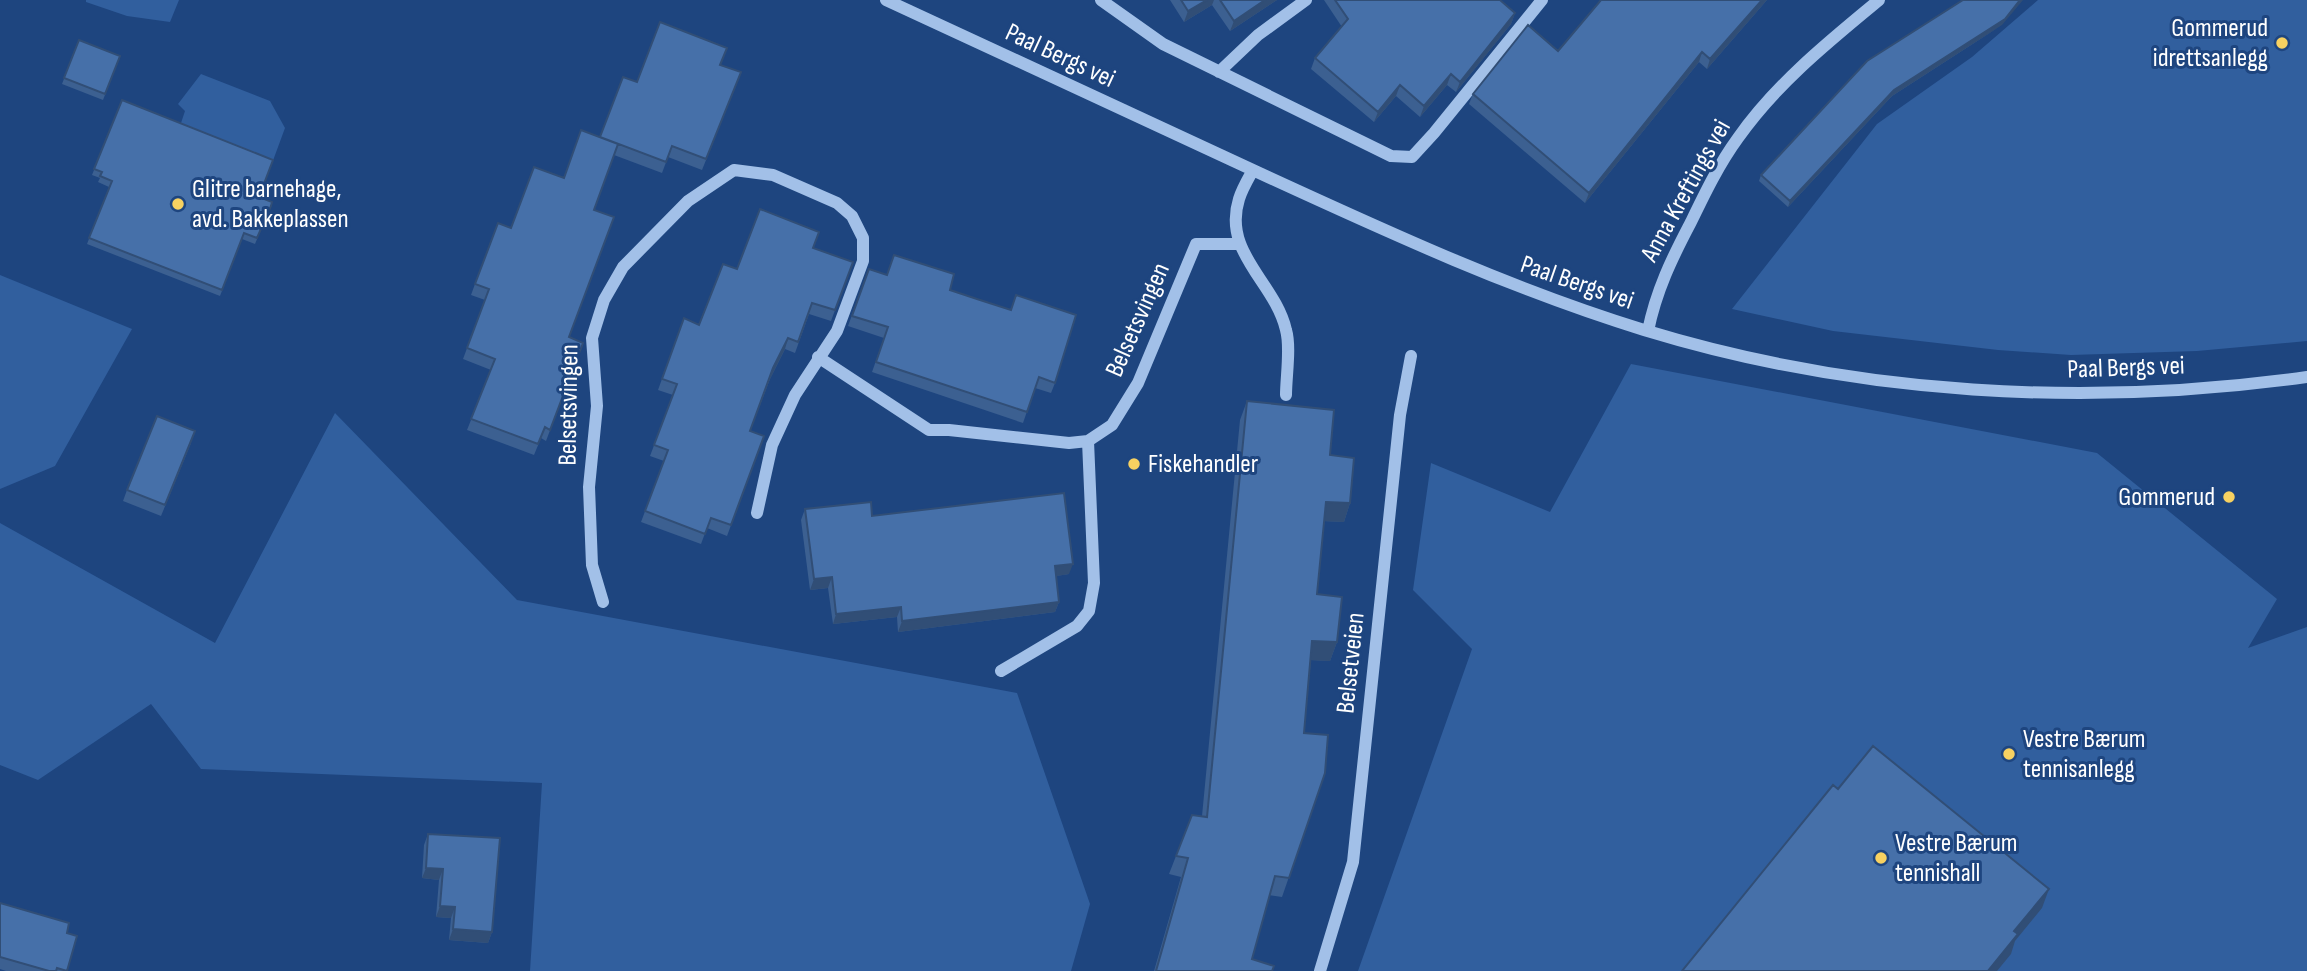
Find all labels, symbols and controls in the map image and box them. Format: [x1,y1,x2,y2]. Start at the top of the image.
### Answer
place label: Gommerud idrettsanlegg [2153,13,2268,74]
street label: Paal Bergs vei [1000,17,1120,95]
marker: Gommerud idrettsanlegg [2274,35,2290,51]
street label: Anna Kreftings vei [1634,115,1738,268]
place label: Glitre barnehage, avd. Bakkeplassen [192,174,349,235]
marker: Glitre barnehage, avd. Bakkeplassen [170,196,186,212]
street label: Paal Bergs vei [1516,249,1638,317]
street label: Belsetsvingen [1099,258,1177,382]
street label: Belsetsvingen [552,344,586,466]
street label: Paal Bergs vei [2067,350,2185,386]
place label: Fiskehandler [1148,449,1259,480]
marker: Fiskehandler [1126,456,1142,472]
place label: Gommerud [2118,482,2215,513]
marker: Gommerud [2221,489,2237,505]
street label: Belsetveien [1330,611,1372,715]
place label: Vestre Bærum tennisanlegg [2023,724,2146,785]
marker: Vestre Bærum tennisanlegg [2001,746,2017,762]
place label: Vestre Bærum tennishall [1895,828,2018,889]
marker: Vestre Bærum tennishall [1873,850,1889,866]

